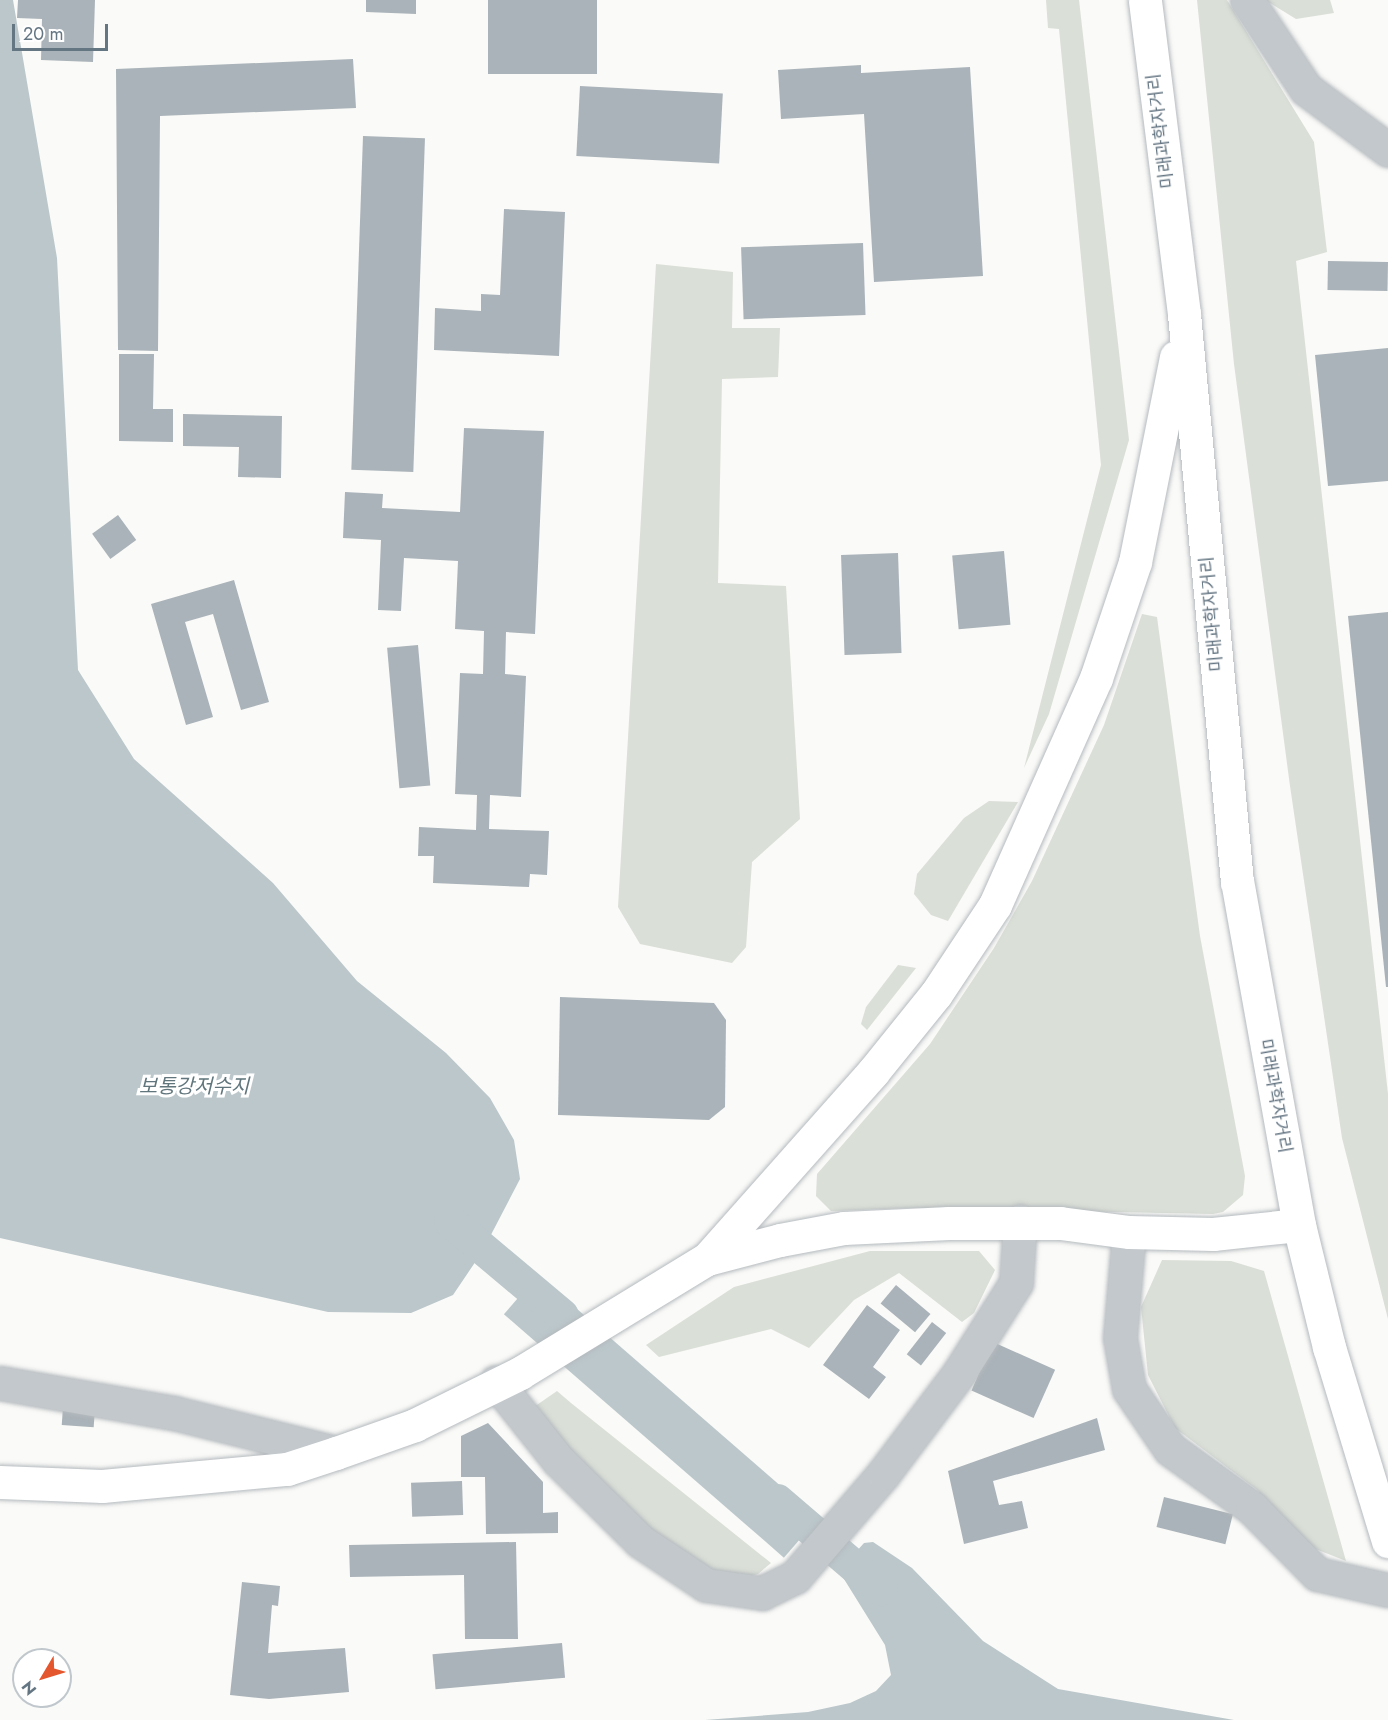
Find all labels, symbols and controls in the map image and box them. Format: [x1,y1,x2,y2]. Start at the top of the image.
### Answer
scale bar [15,12,111,50]
text: 20 m [23,21,63,47]
street label: 미래과학자거리 [1143,72,1179,190]
street label: 미래과학자거리 [1196,555,1228,673]
street label: 미래과학자거리 [1254,1037,1296,1155]
water label: 보통강저수지 [139,1074,249,1098]
north arrow [12,1648,72,1708]
text: N [16,1676,42,1700]

